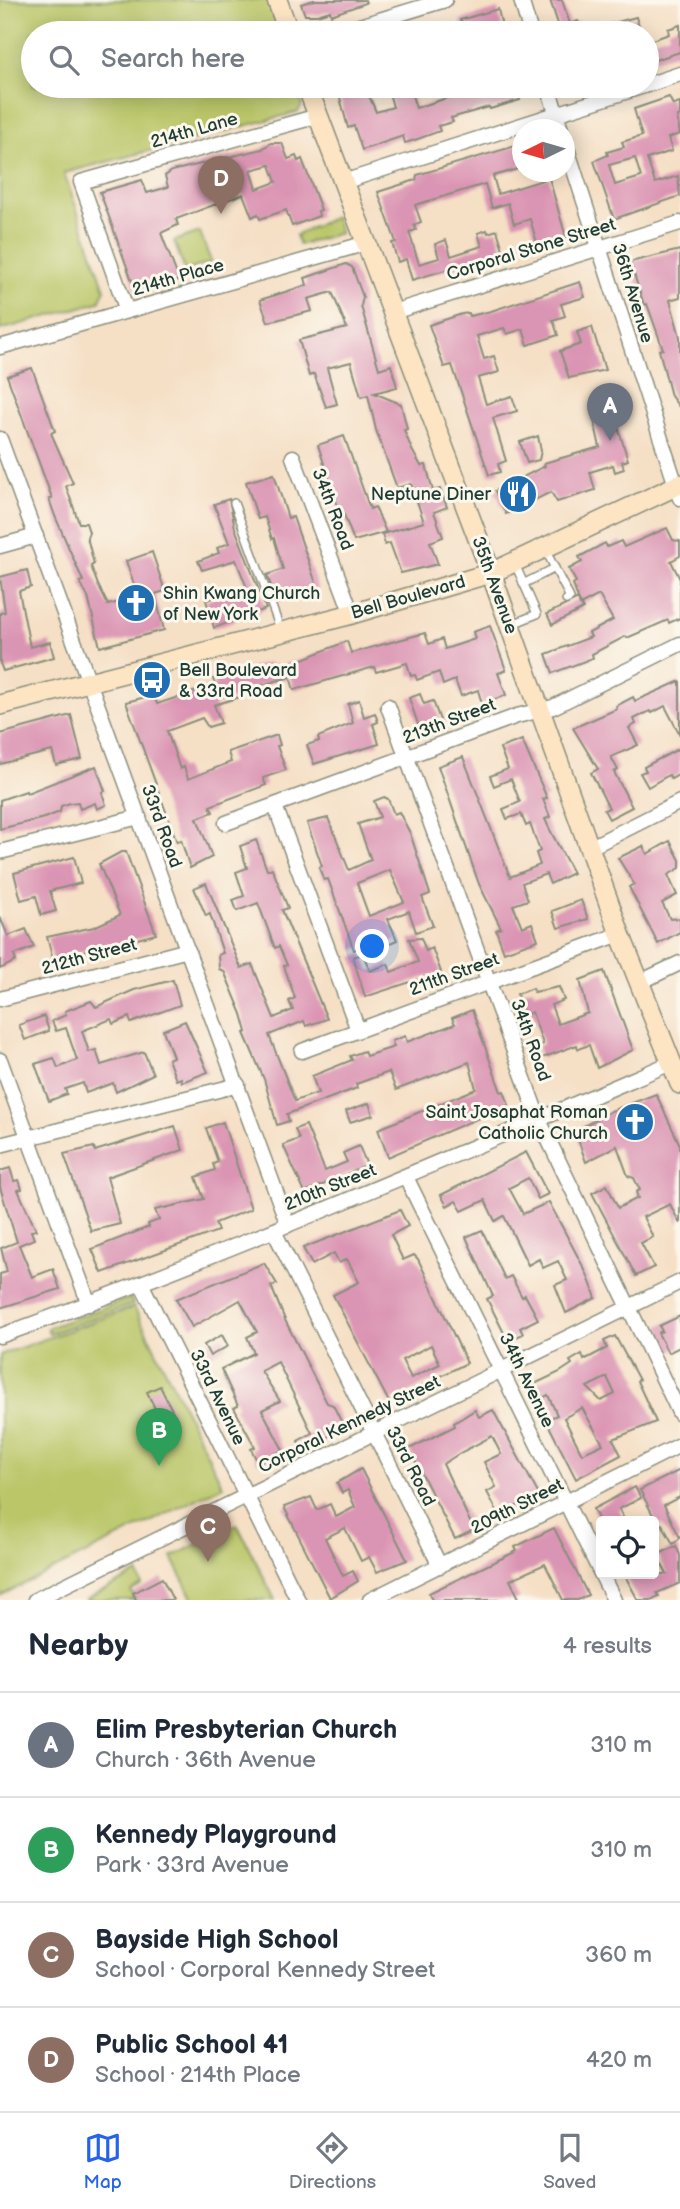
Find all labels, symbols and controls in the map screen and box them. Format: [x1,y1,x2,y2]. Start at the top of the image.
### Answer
search box [21,21,659,98]
icon: search [45,41,83,79]
text: Search here [101,44,245,75]
street label: 214th Lane [148,108,240,153]
north arrow [512,119,575,182]
pin: D [198,156,244,214]
street label: Corporal Stone Street [444,214,619,285]
street label: 36th Avenue [607,241,658,346]
street label: 214th Place [130,254,227,301]
pin: A [587,383,633,441]
street label: 34th Road [307,465,358,553]
restaurant icon: Neptune Diner [497,473,539,515]
place label: Neptune Diner [371,484,491,505]
street label: 35th Avenue [467,534,522,637]
street label: Bell Boulevard [349,571,468,624]
church icon: Shin Kwang Church of New York [115,582,157,624]
place label: Shin Kwang Church of New York [163,583,320,625]
bus stop icon: Bell Boulevard & 33rd Road [131,659,173,701]
place label: Bell Boulevard & 33rd Road [179,660,297,702]
street label: 213th Street [400,694,499,749]
street label: 33rd Road [137,782,186,871]
your location [355,929,389,963]
street label: 212th Street [39,934,139,979]
street label: 211th Street [407,948,502,1000]
street label: 34th Road [506,996,555,1084]
church icon: Saint Josaphat Roman Catholic Church [614,1101,656,1143]
place label: Saint Josaphat Roman Catholic Church [426,1102,608,1144]
street label: 210th Street [281,1159,380,1215]
street label: 34th Avenue [495,1329,559,1431]
street label: 33rd Avenue [185,1346,250,1449]
street label: Corporal Kennedy Street [255,1371,444,1478]
pin: B [136,1408,182,1466]
street label: 33rd Road [381,1423,440,1510]
street label: 209th Street [467,1474,567,1539]
pin: C [185,1504,231,1562]
map controls [596,1516,659,1579]
button: locate [596,1516,659,1579]
text: Nearby [28,1628,128,1664]
text: 4 results [563,1632,652,1660]
text: Elim Presbyterian Church [95,1715,397,1746]
text: A [44,1731,58,1759]
text: 310 m [590,1731,652,1759]
text: Church · 36th Avenue [95,1746,316,1774]
text: Kennedy Playground [95,1820,337,1851]
text: B [43,1836,59,1864]
text: 310 m [590,1836,652,1864]
text: Park · 33rd Avenue [95,1851,289,1879]
text: Bayside High School [95,1925,338,1956]
text: C [43,1941,59,1969]
text: 360 m [585,1941,652,1969]
text: School · Corporal Kennedy Street [95,1956,435,1984]
text: Public School 41 [95,2030,288,2061]
text: D [43,2046,59,2074]
text: 420 m [586,2046,652,2074]
text: School · 214th Place [95,2061,301,2089]
tab: Map [84,2129,122,2194]
tab: Directions [289,2129,376,2194]
tab: Saved [543,2129,596,2194]

